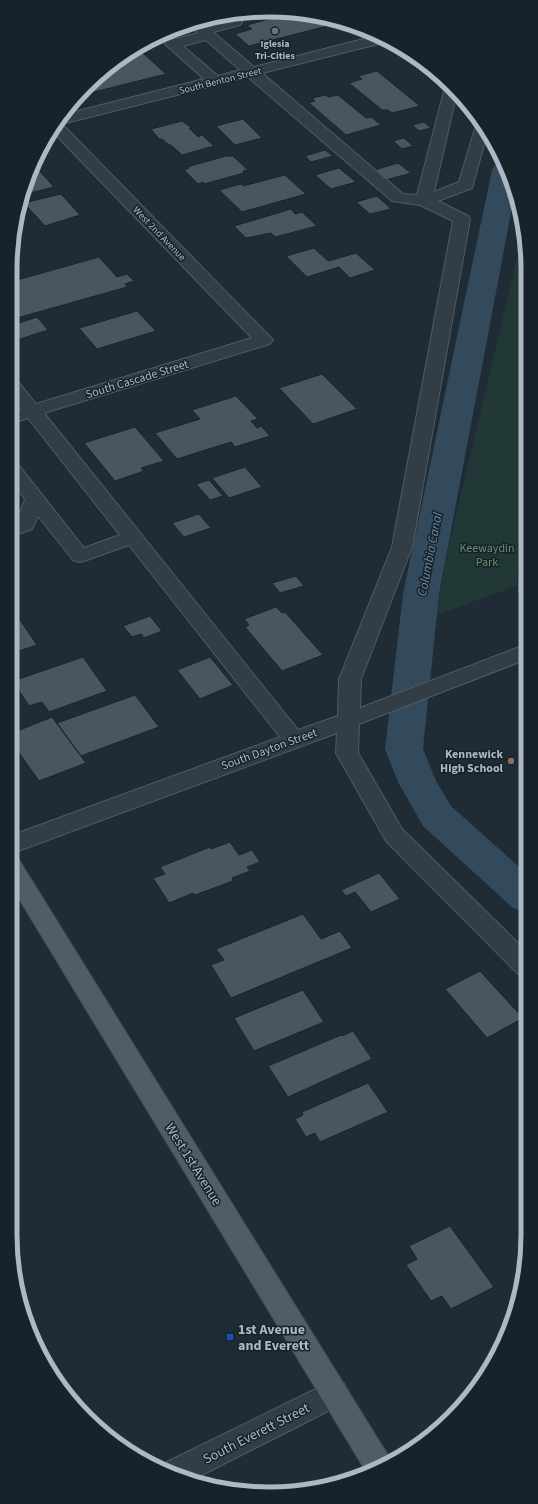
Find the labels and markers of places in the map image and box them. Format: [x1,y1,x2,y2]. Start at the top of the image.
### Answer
marker: Iglesia Tri-Cities [270,26,280,36]
place label: Iglesia Tri-Cities [255,37,296,63]
place label: Kennewick High School [440,746,504,777]
marker: Kennewick High School [506,756,516,766]
place label: 1st Avenue and Everett [238,1320,310,1356]
marker: 1st Avenue and Everett [225,1332,235,1342]

